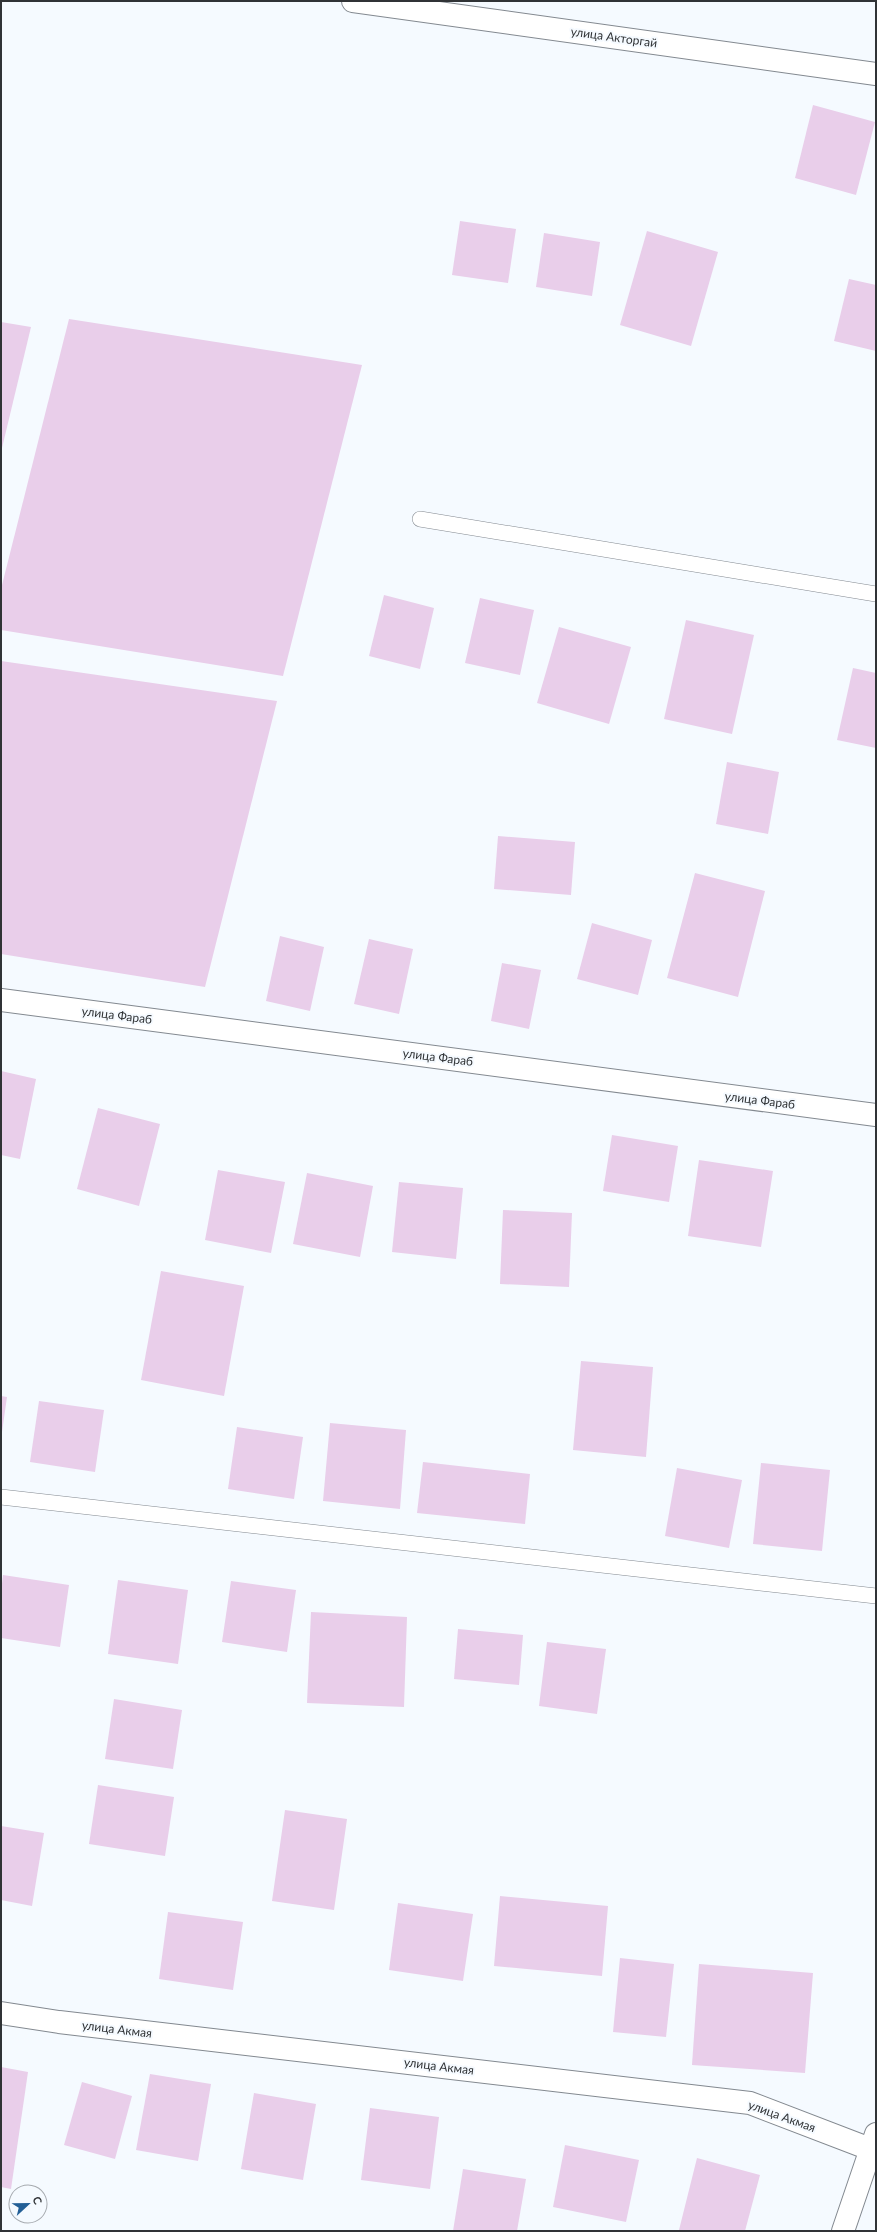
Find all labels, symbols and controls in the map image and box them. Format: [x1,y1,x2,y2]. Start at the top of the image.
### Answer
street label: улица Акторгай [570,24,658,51]
street label: улица Фараб [81,1003,153,1027]
street label: улица Фараб [402,1045,474,1069]
street label: улица Фараб [724,1088,796,1112]
street label: улица Акмая [81,2017,153,2041]
street label: улица Акмая [403,2054,475,2078]
street label: улица Акмая [746,2097,818,2135]
north arrow [8,2184,48,2224]
text: С [30,2194,45,2207]

